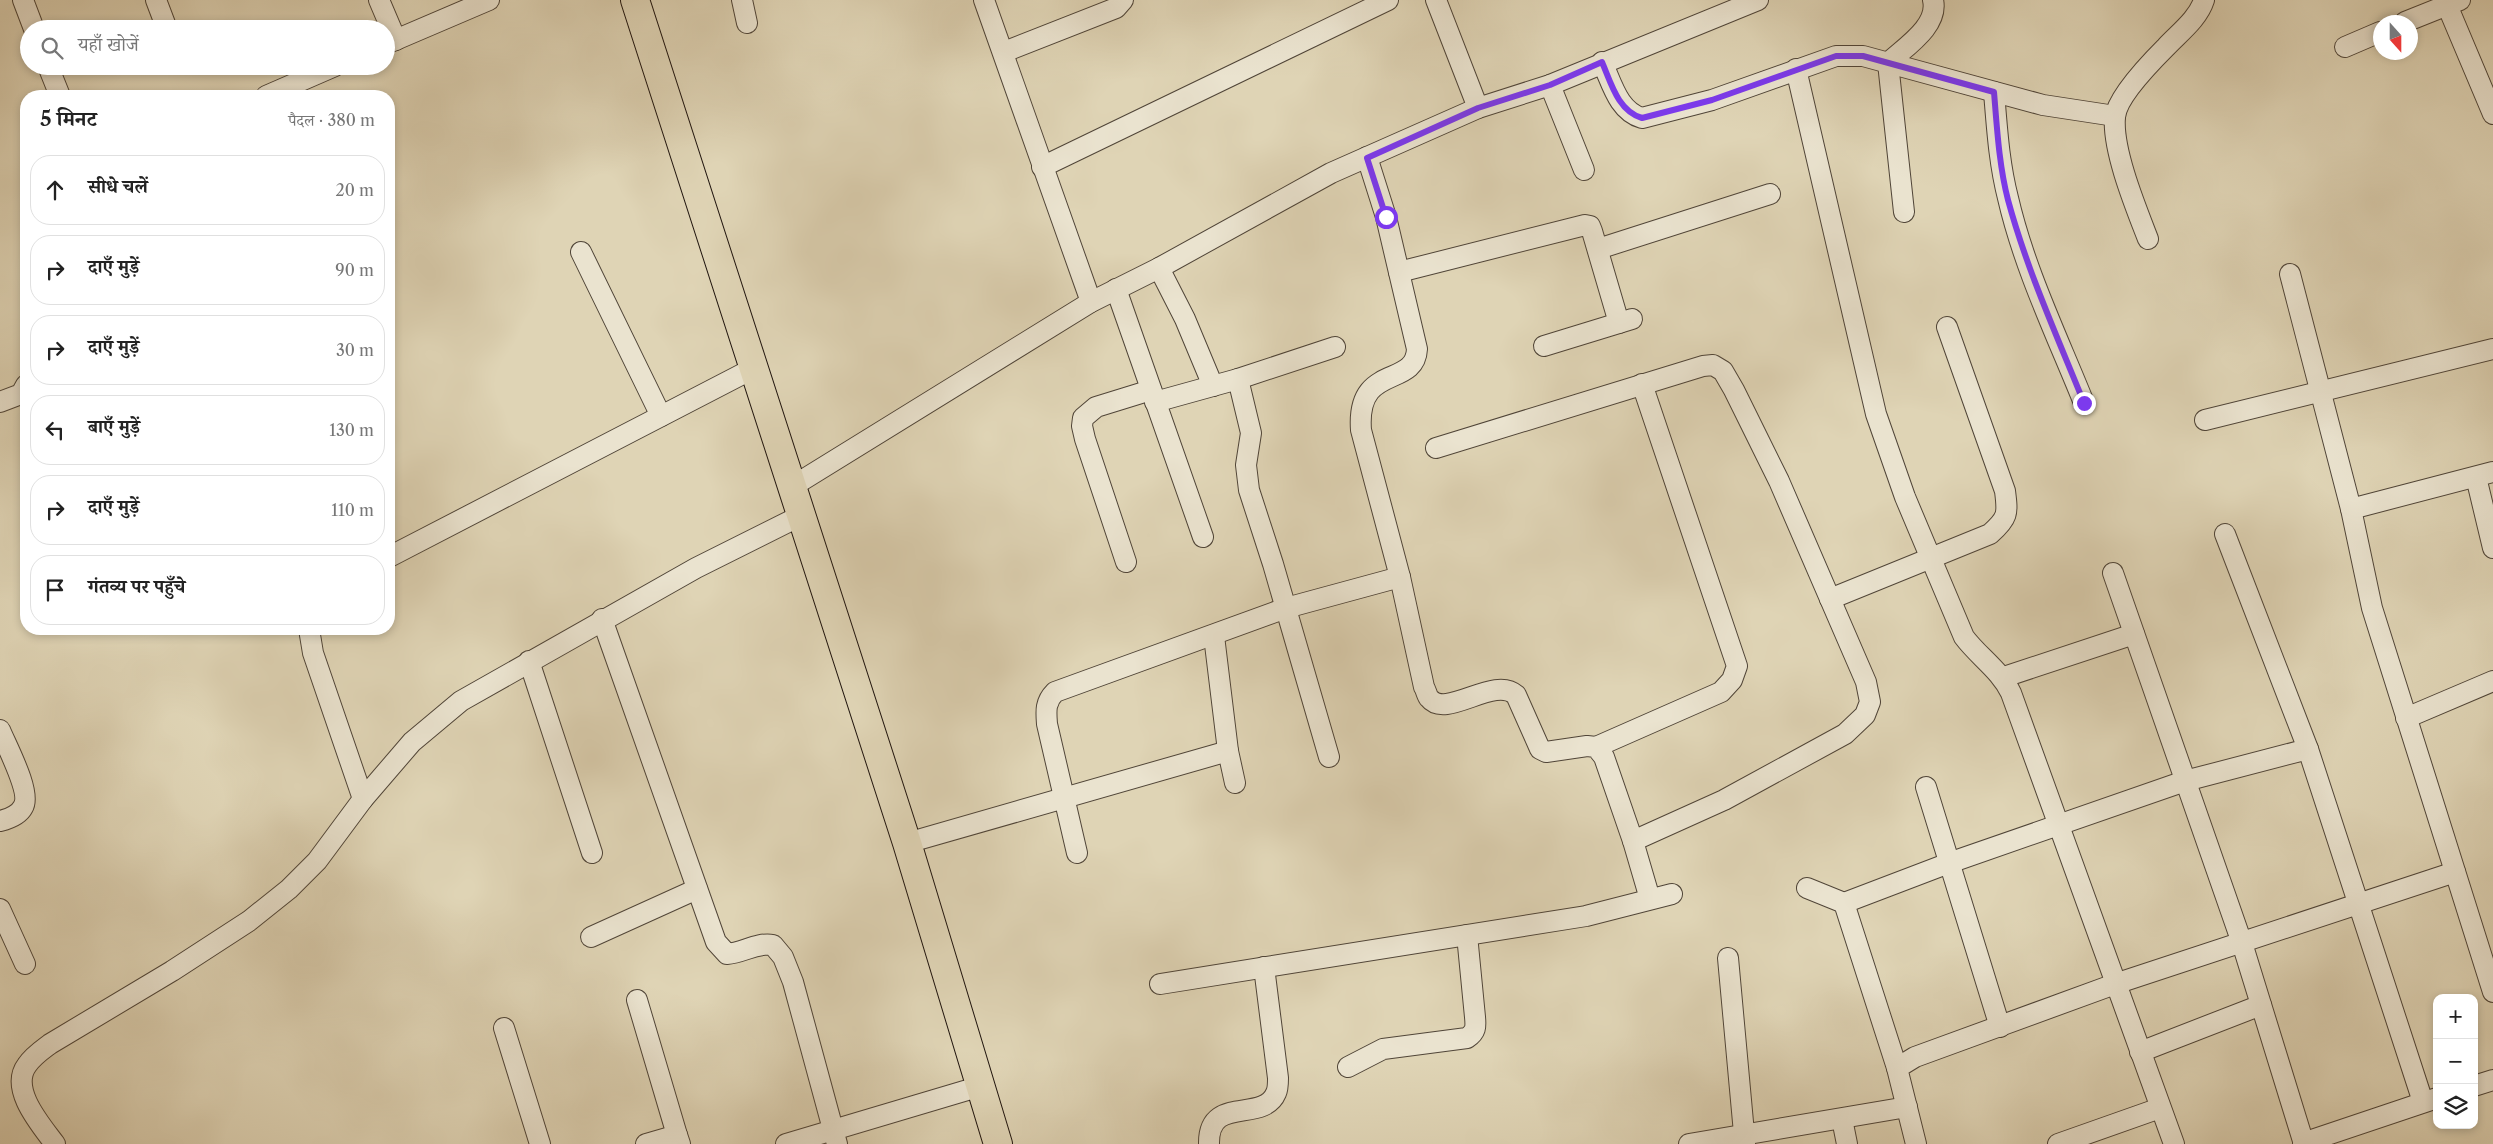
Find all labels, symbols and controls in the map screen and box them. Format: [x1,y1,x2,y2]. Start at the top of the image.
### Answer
north arrow [2373,15,2418,60]
search box [20,20,395,75]
text: यहाँ खोजें [78,33,139,56]
icon: search [38,34,66,62]
text: 5 मिनट [40,106,97,131]
text: पैदल · 380 m [288,110,375,130]
text: सीधे चलें [88,175,148,198]
icon: ahead [41,176,69,204]
text: 20 m [335,180,374,200]
route start [1375,206,1398,229]
text: दाएँ मुड़ें [88,255,139,278]
icon: right [41,256,69,284]
text: 90 m [335,260,374,280]
text: दाएँ मुड़ें [88,335,139,358]
icon: right [41,336,69,364]
text: 30 m [336,340,374,360]
route end [2073,392,2096,415]
text: बाएँ मुड़ें [88,415,140,438]
icon: left [41,416,69,444]
text: 130 m [329,420,374,440]
text: दाएँ मुड़ें [88,495,139,518]
icon: right [41,496,69,524]
text: 110 m [331,500,374,520]
text: गंतव्य पर पहुँचे [88,575,185,598]
icon: arrive [41,576,69,604]
map controls [2433,994,2478,1129]
button: + [2433,994,2478,1039]
button: − [2433,1039,2478,1084]
button: layers [2433,1084,2478,1129]

